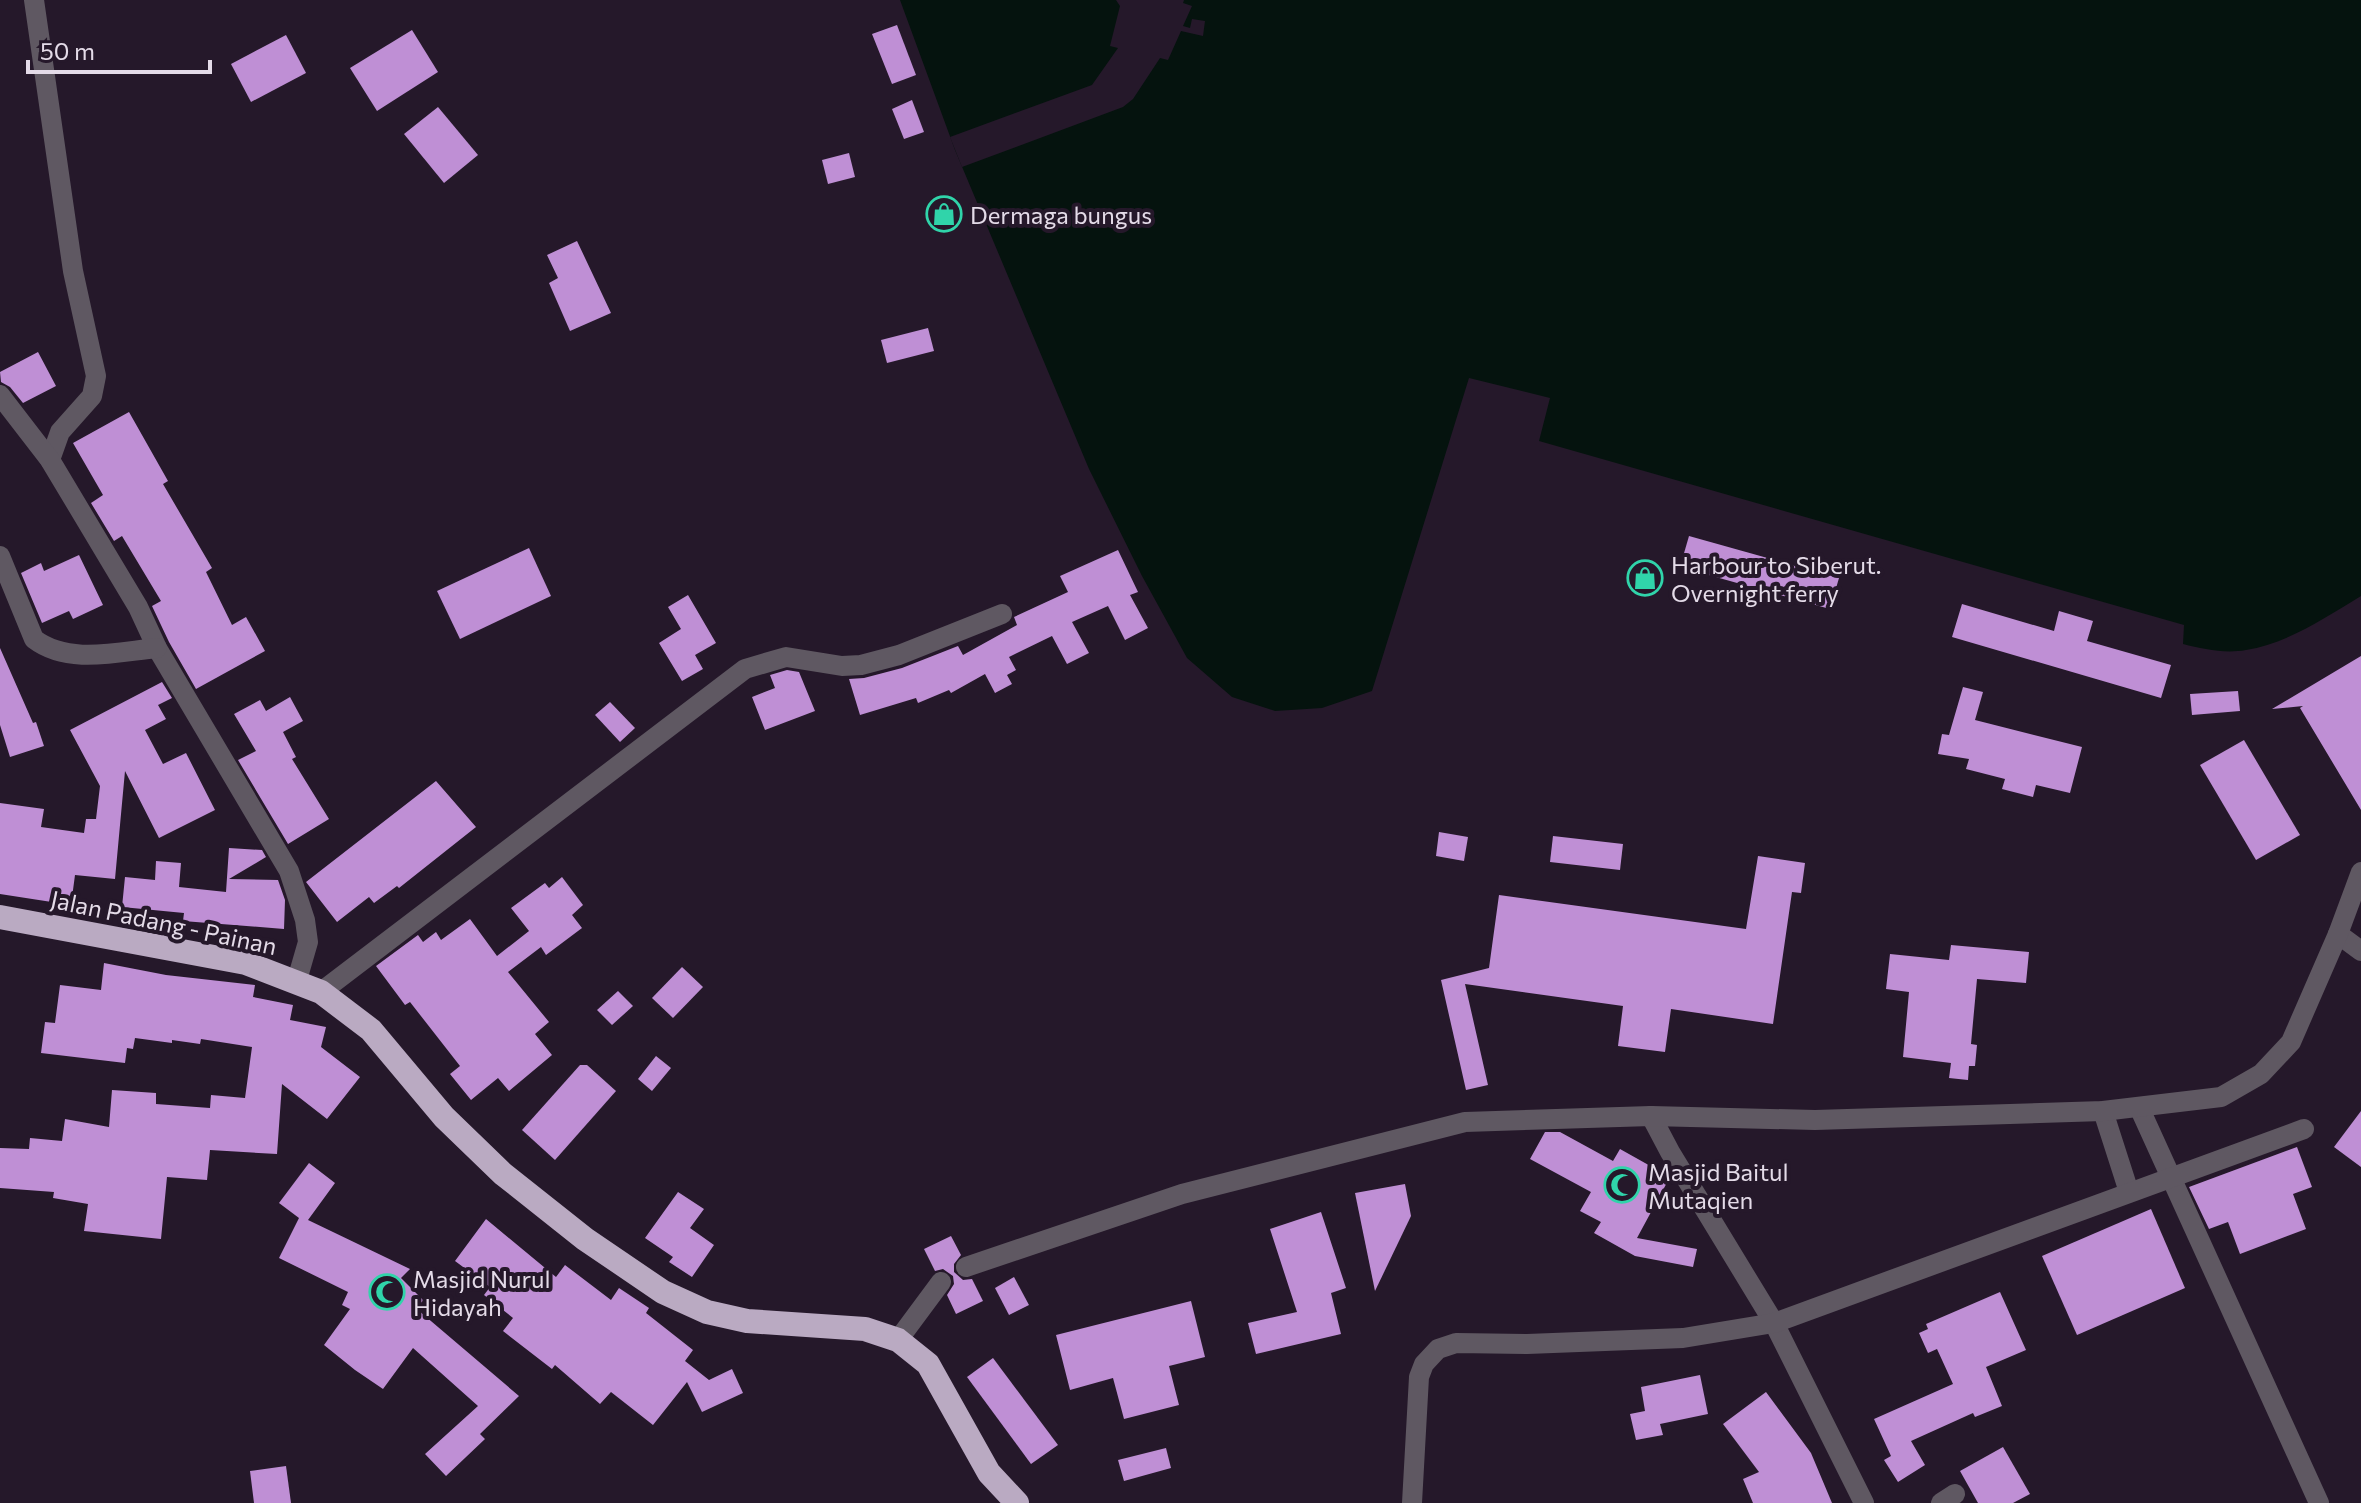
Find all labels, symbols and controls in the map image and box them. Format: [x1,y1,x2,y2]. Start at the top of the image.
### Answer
scale bar [28,24,210,74]
text: 50 m [40,36,95,65]
shop icon: Dermaga bungus [925,195,963,233]
place label: Dermaga bungus [970,200,1152,229]
place label: Harbour to Siberut. Overnight ferry [1671,550,1881,607]
shop icon: Harbour to Siberut. Overnight ferry [1626,559,1664,597]
street label: Jalan Padang - Painan [48,884,280,960]
place label: Masjid Baitul Mutaqien [1648,1157,1789,1214]
mosque icon: Masjid Baitul Mutaqien [1603,1166,1641,1204]
place label: Masjid Nurul Hidayah [413,1264,551,1321]
mosque icon: Masjid Nurul Hidayah [368,1273,406,1311]

